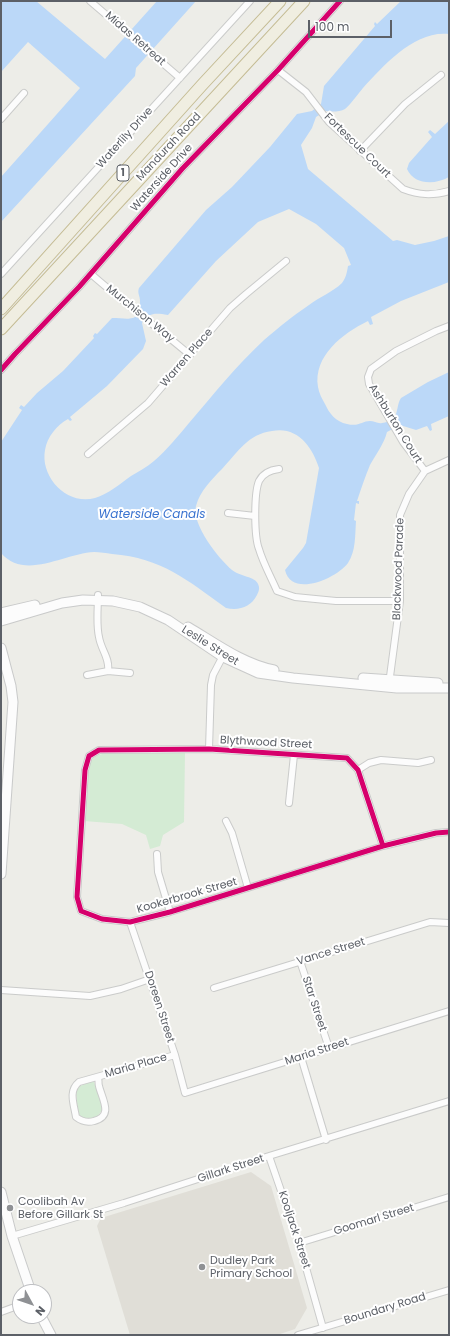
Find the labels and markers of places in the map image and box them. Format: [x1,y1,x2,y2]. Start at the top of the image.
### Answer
place label: Coolibah Av Before Gillark St [18,1195,103,1221]
marker: Coolibah Av Before Gillark St [5,1203,15,1213]
place label: Dudley Park Primary School [210,1254,292,1280]
marker: Dudley Park Primary School [197,1262,207,1272]

